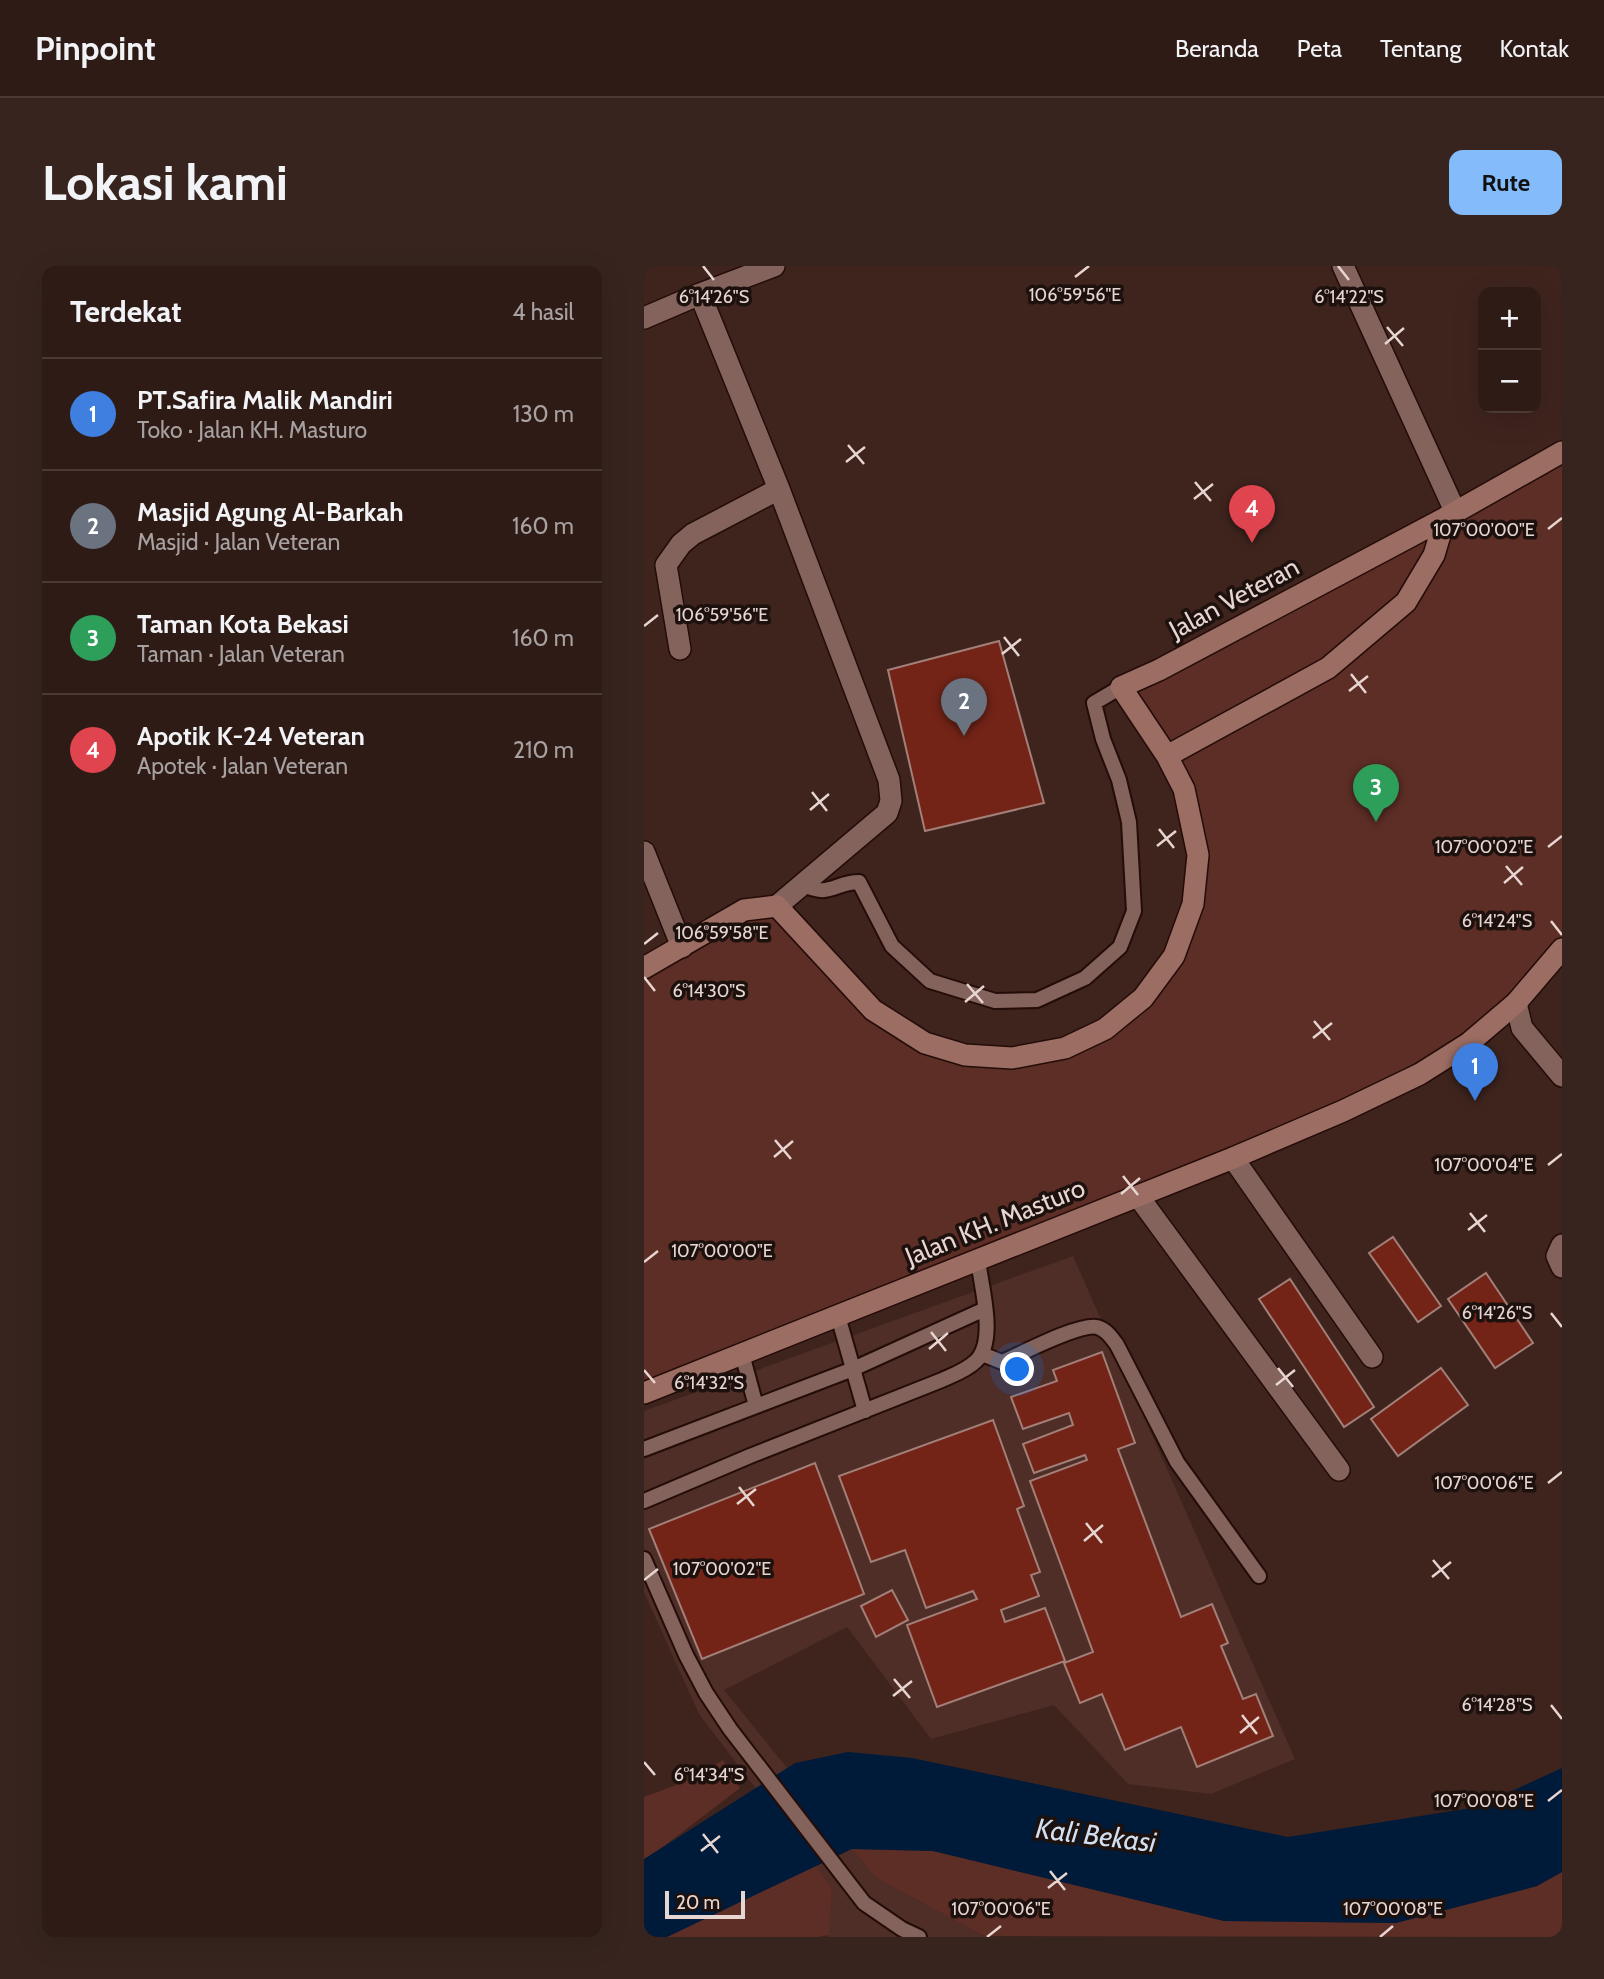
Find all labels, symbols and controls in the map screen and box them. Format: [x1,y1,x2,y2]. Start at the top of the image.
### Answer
text: Pinpoint [35,28,156,68]
text: Beranda [1175,34,1259,63]
text: Peta [1297,34,1342,63]
text: Tentang [1380,34,1461,63]
text: Kontak [1499,34,1569,63]
button: Rute [1449,150,1562,215]
text: Lokasi kami [42,153,288,212]
text: 106°59'56"E [1029,284,1121,306]
text: 6°14'26"S [679,286,749,308]
text: 6°14'22"S [1314,286,1384,308]
map controls [1478,287,1541,413]
button: + [1478,287,1541,350]
text: Terdekat [70,293,182,330]
text: 4 hasil [512,298,574,326]
button: − [1478,350,1541,413]
text: PT.Safira Malik Mandiri [137,384,393,416]
text: 1 [89,400,97,428]
text: 130 m [513,400,574,428]
text: Toko · Jalan KH. Masturo [137,416,367,444]
pin: 4 [1229,485,1275,543]
text: Masjid Agung Al-Barkah [137,496,404,528]
text: 2 [87,512,99,540]
text: 160 m [512,512,574,540]
text: 107°00'00"E [1433,519,1535,541]
text: Masjid · Jalan Veteran [137,528,340,556]
street label: Jalan Veteran [1163,550,1304,646]
text: 106°59'56"E [676,604,768,626]
text: Taman Kota Bekasi [137,608,349,640]
text: 3 [87,624,99,652]
text: 160 m [512,624,574,652]
text: Taman · Jalan Veteran [137,640,345,668]
pin: 2 [941,678,987,736]
text: Apotik K-24 Veteran [137,720,365,752]
text: 4 [86,736,100,764]
text: 210 m [513,736,574,764]
text: Apotek · Jalan Veteran [137,752,348,780]
pin: 3 [1353,764,1399,822]
text: 107°00'02"E [1435,836,1533,858]
text: 6°14'24"S [1462,910,1532,932]
text: 106°59'58"E [675,922,769,944]
text: 6°14'30"S [672,980,746,1002]
pin: 1 [1452,1043,1498,1101]
text: 107°00'04"E [1434,1154,1534,1176]
street label: Jalan KH. Masturo [900,1171,1090,1273]
text: 107°00'00"E [671,1240,773,1262]
text: 6°14'26"S [1462,1302,1532,1324]
your location [1000,1352,1034,1386]
text: 6°14'32"S [674,1372,744,1394]
text: 107°00'06"E [1434,1472,1534,1494]
text: 107°00'02"E [673,1558,771,1580]
text: 6°14'28"S [1461,1694,1533,1716]
text: 6°14'34"S [674,1764,744,1786]
text: 107°00'08"E [1434,1790,1534,1812]
water label: Kali Bekasi [1034,1811,1159,1859]
scale bar [665,1888,746,1920]
text: 20 m [676,1891,720,1914]
text: 107°00'06"E [951,1898,1051,1920]
text: 107°00'08"E [1343,1898,1443,1920]

